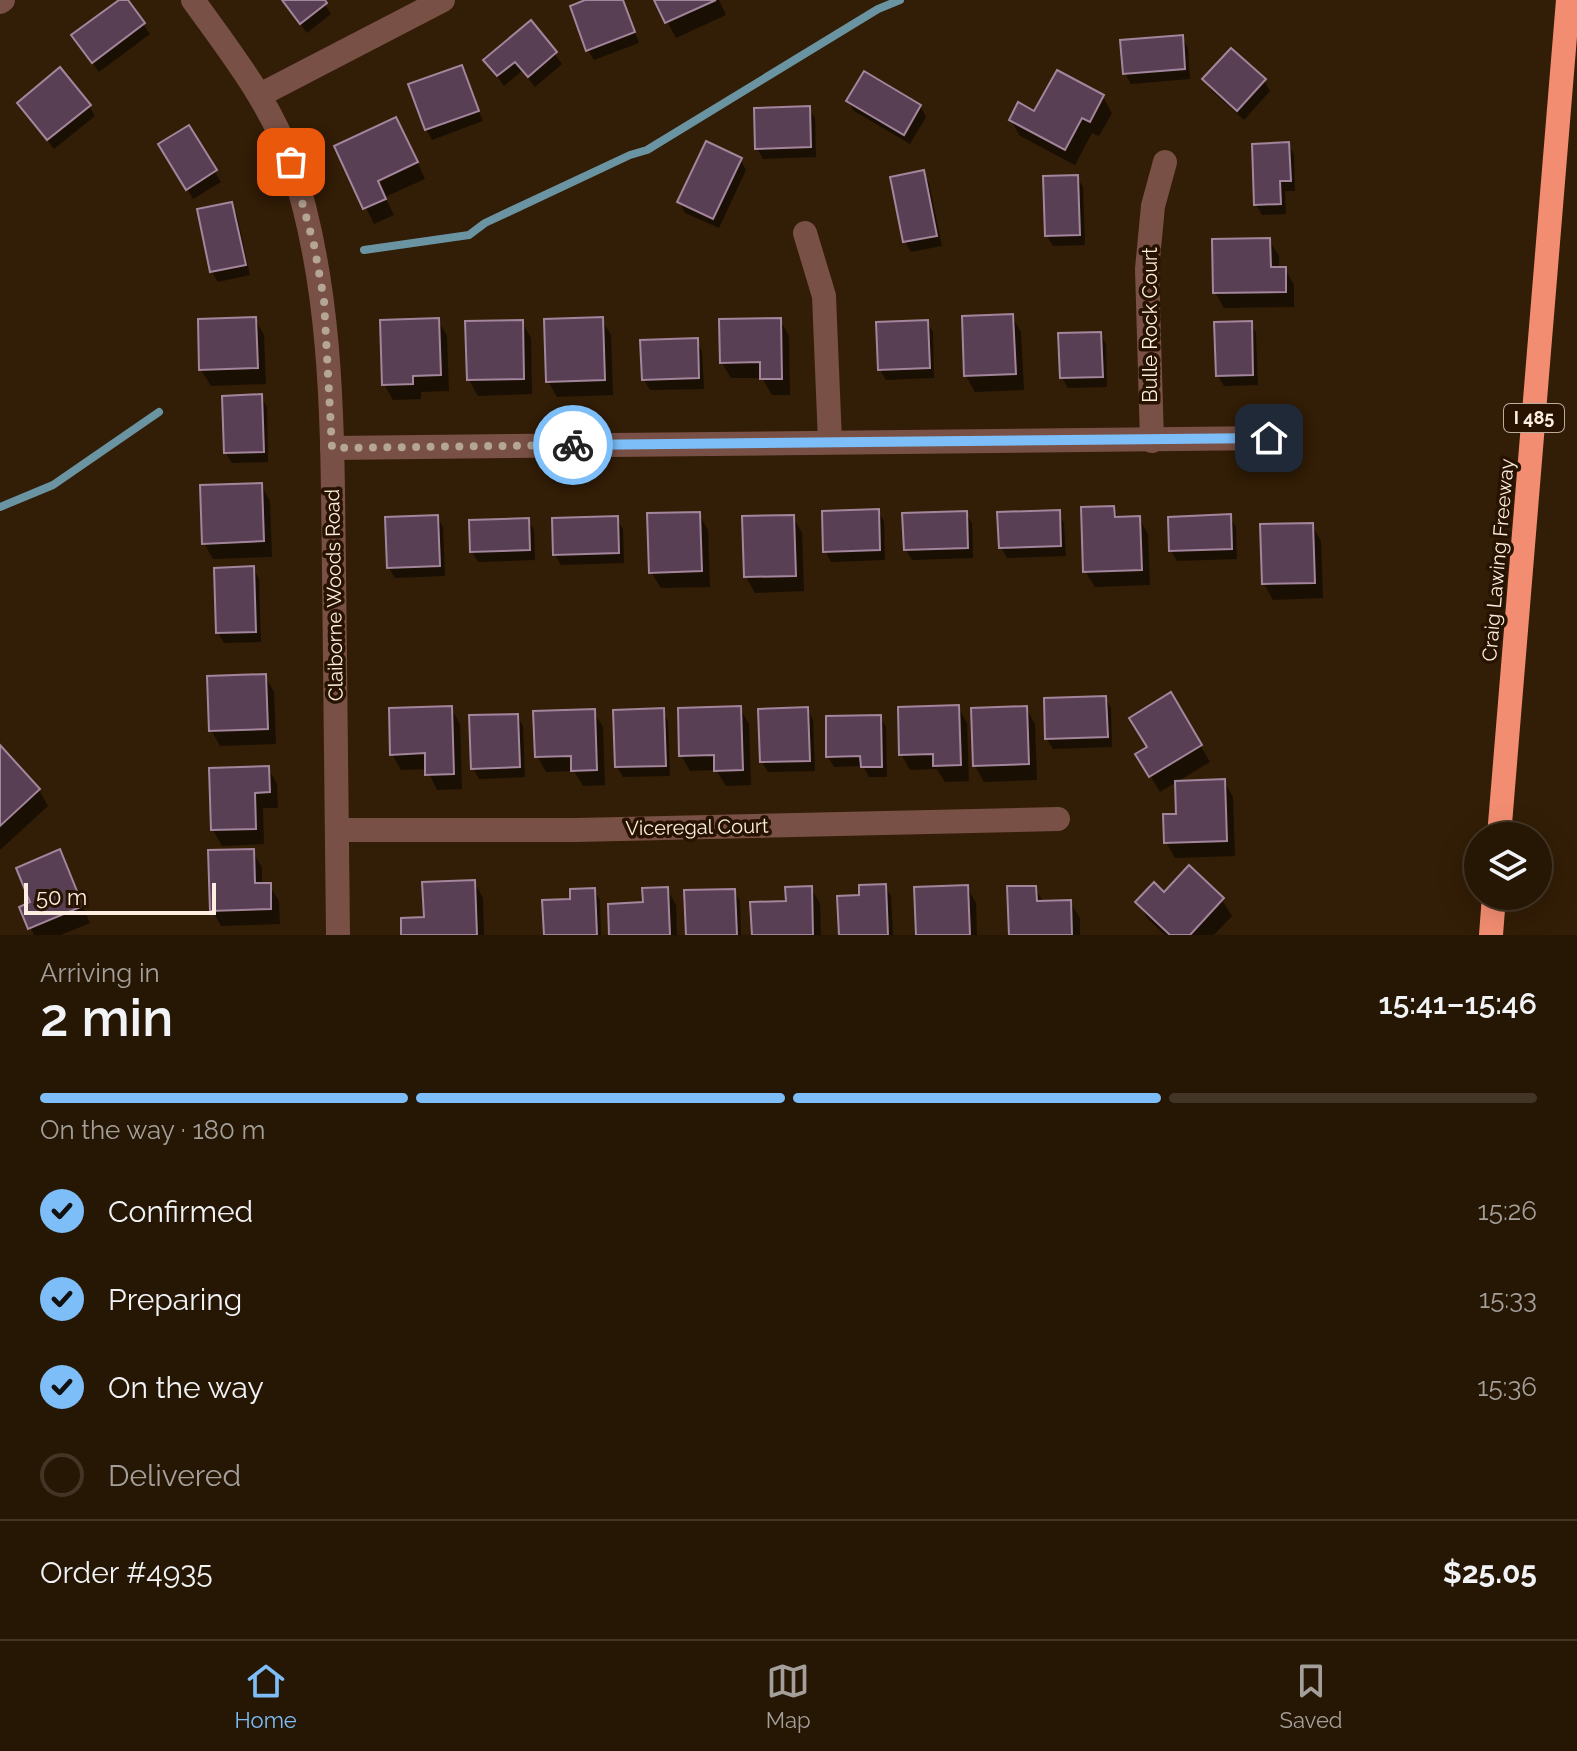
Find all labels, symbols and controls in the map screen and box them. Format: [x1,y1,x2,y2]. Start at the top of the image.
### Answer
pin [257,128,325,196]
icon: bag [269,140,313,184]
street label: Bulle Rock Court [1138,247,1162,403]
pin [1235,404,1303,472]
road number: I 485 [1504,404,1564,432]
courier [533,405,613,485]
icon: home [1247,416,1291,460]
icon: bike [551,423,595,467]
street label: Craig Lawing Freeway [1477,457,1519,663]
street label: Claiborne Woods Road [320,489,348,701]
street label: Viceregal Court [625,814,769,840]
map controls [1464,822,1552,910]
button: layers [1464,822,1552,910]
scale bar [24,879,216,915]
text: 50 m [36,884,87,910]
text: Arriving in [40,958,160,988]
text: 15:41–15:46 [1379,986,1537,1021]
text: 2 min [40,987,173,1048]
text: On the way · 180 m [40,1115,265,1145]
icon: check [40,1189,84,1233]
text: Confirmed [108,1194,253,1229]
text: 15:26 [1478,1196,1537,1226]
icon: check [40,1277,84,1321]
text: Preparing [108,1282,242,1317]
text: 15:33 [1479,1284,1537,1314]
icon: check [40,1365,84,1409]
text: On the way [108,1370,264,1405]
text: 15:36 [1477,1372,1537,1402]
text: Delivered [108,1458,241,1493]
text: Order #4935 [40,1555,213,1590]
text: $25.05 [1443,1555,1537,1590]
tab: Home [235,1659,297,1733]
tab: Map [766,1659,811,1733]
tab: Saved [1280,1659,1342,1733]

